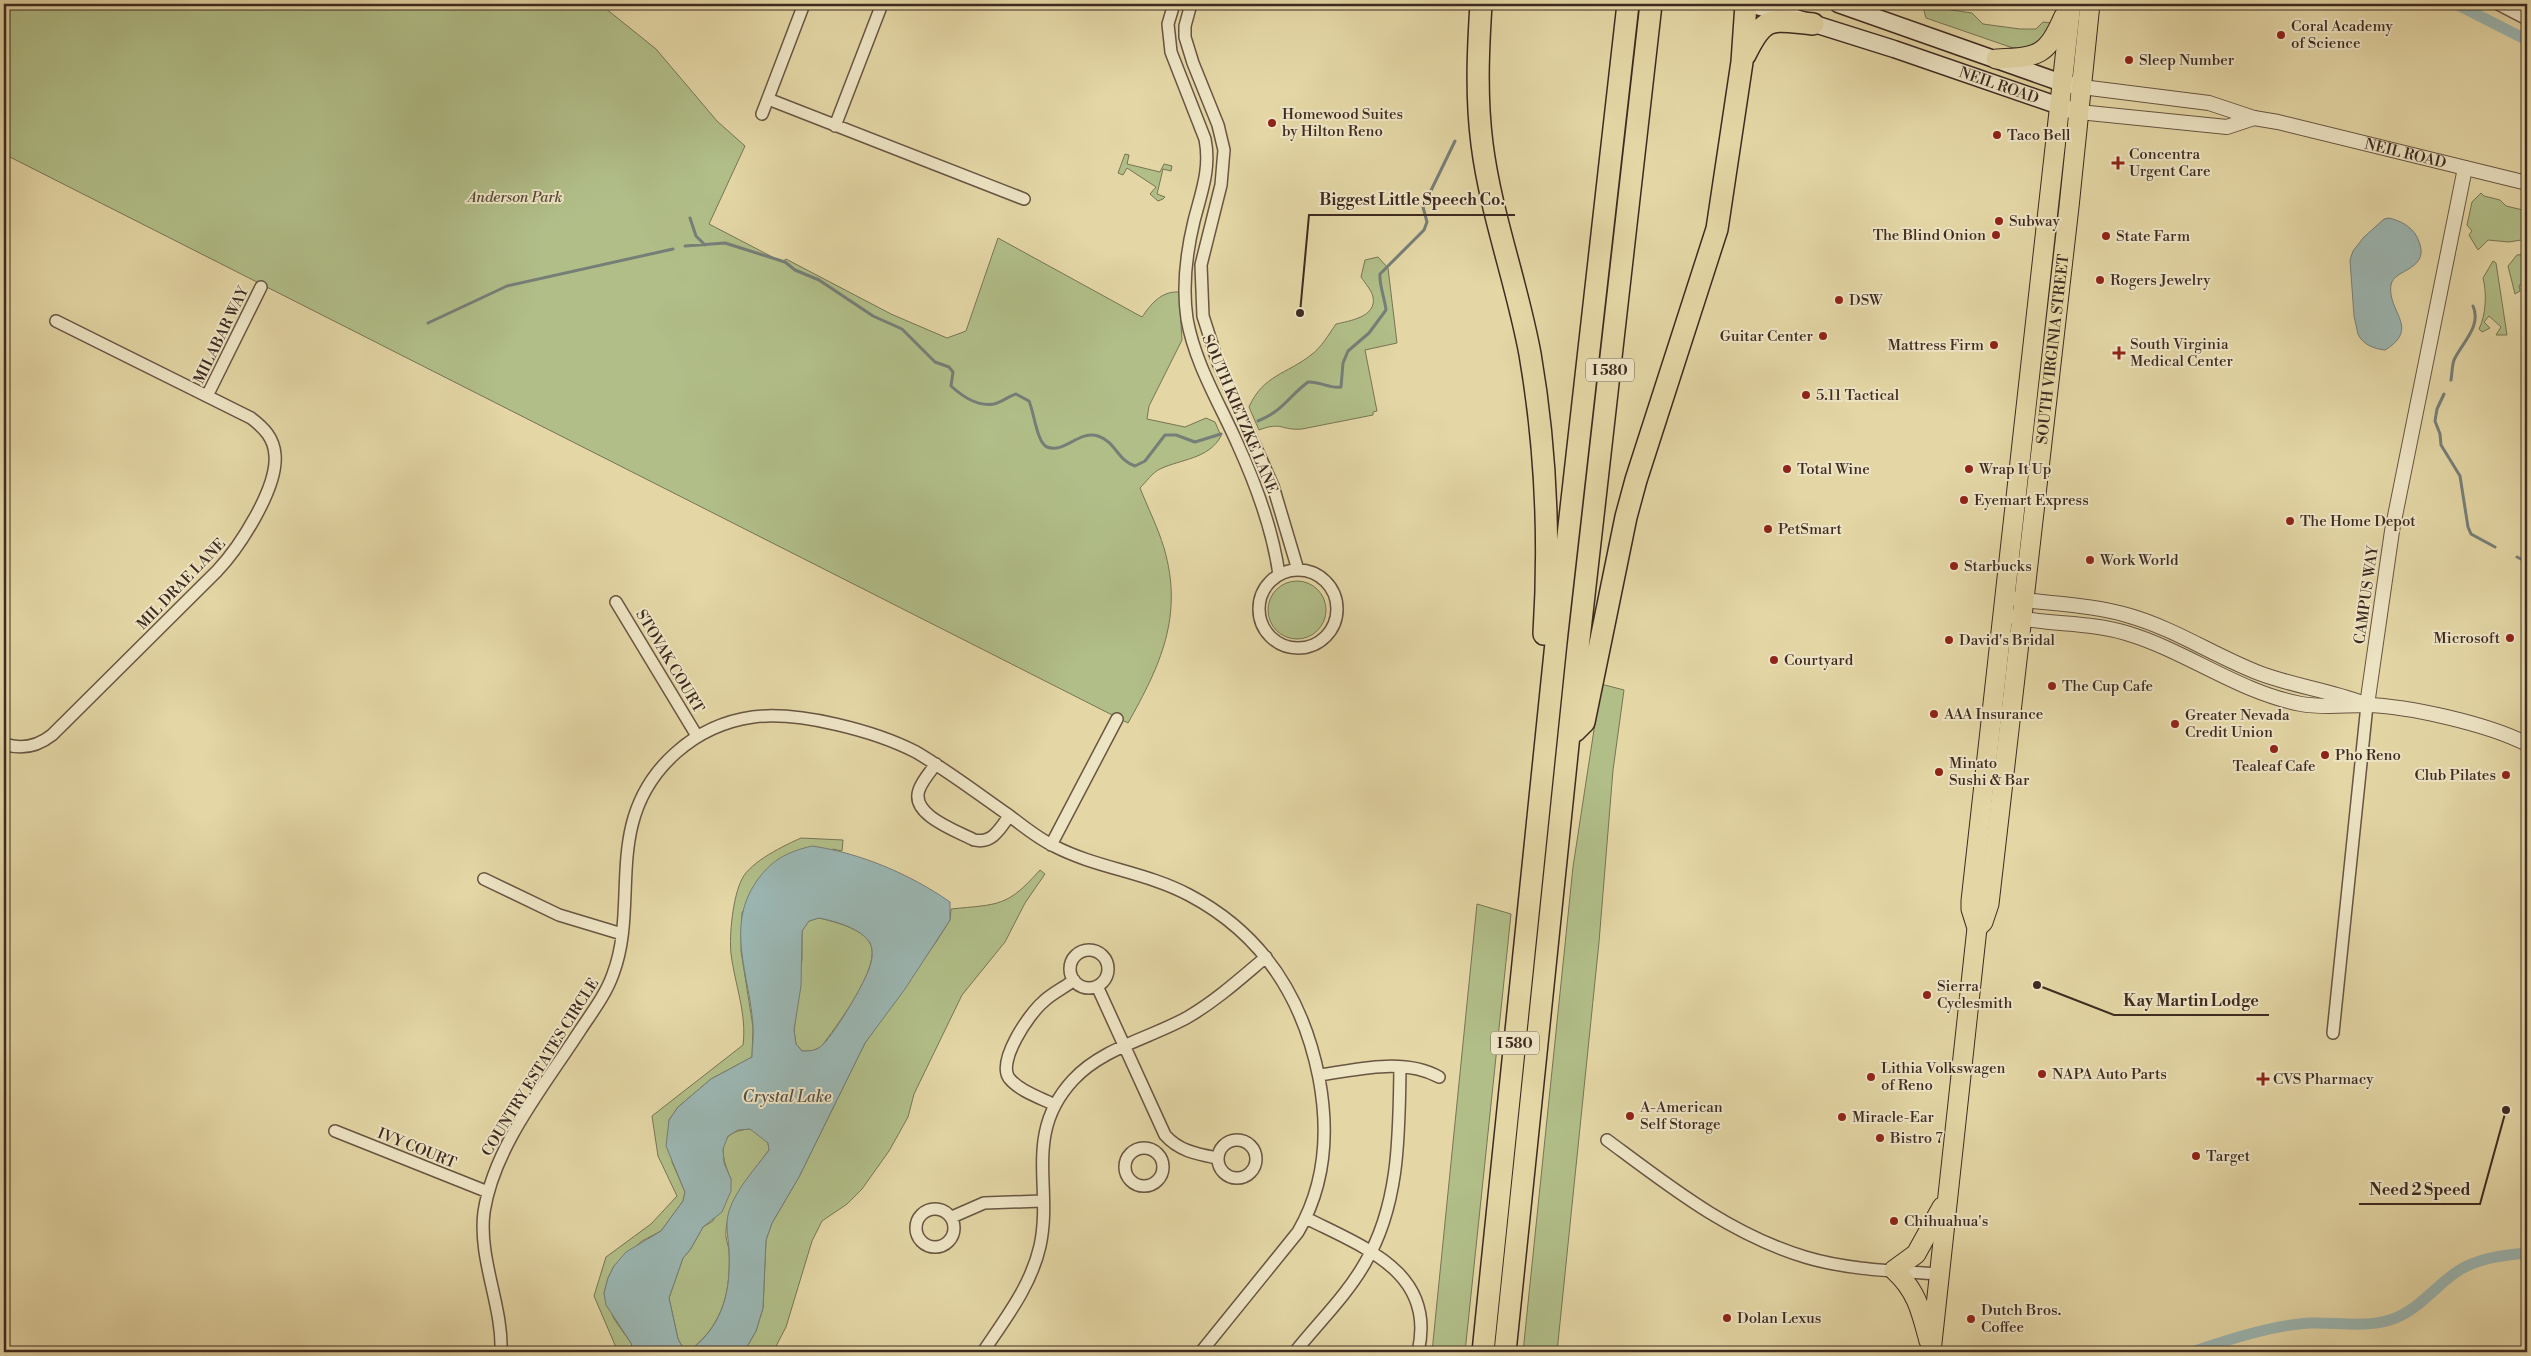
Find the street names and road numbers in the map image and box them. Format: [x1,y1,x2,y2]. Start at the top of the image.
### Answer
street label: NEIL ROAD [1956,63,2041,108]
street label: NEIL ROAD [2363,135,2448,173]
street label: SOUTH VIRGINIA STREET [2033,253,2074,445]
street label: MILABAR WAY [190,283,254,387]
street label: SOUTH KIETZKE LANE [1197,332,1282,497]
road number: I 580 [1586,358,1634,382]
street label: MIL DRAE LANE [133,535,230,634]
street label: CAMPUS WAY [2350,544,2383,645]
street label: STOVAK COURT [631,606,708,717]
street label: COUNTRY ESTATES CIRCLE [478,975,603,1160]
road number: I 580 [1491,1032,1539,1054]
street label: IVY COURT [375,1124,459,1173]

